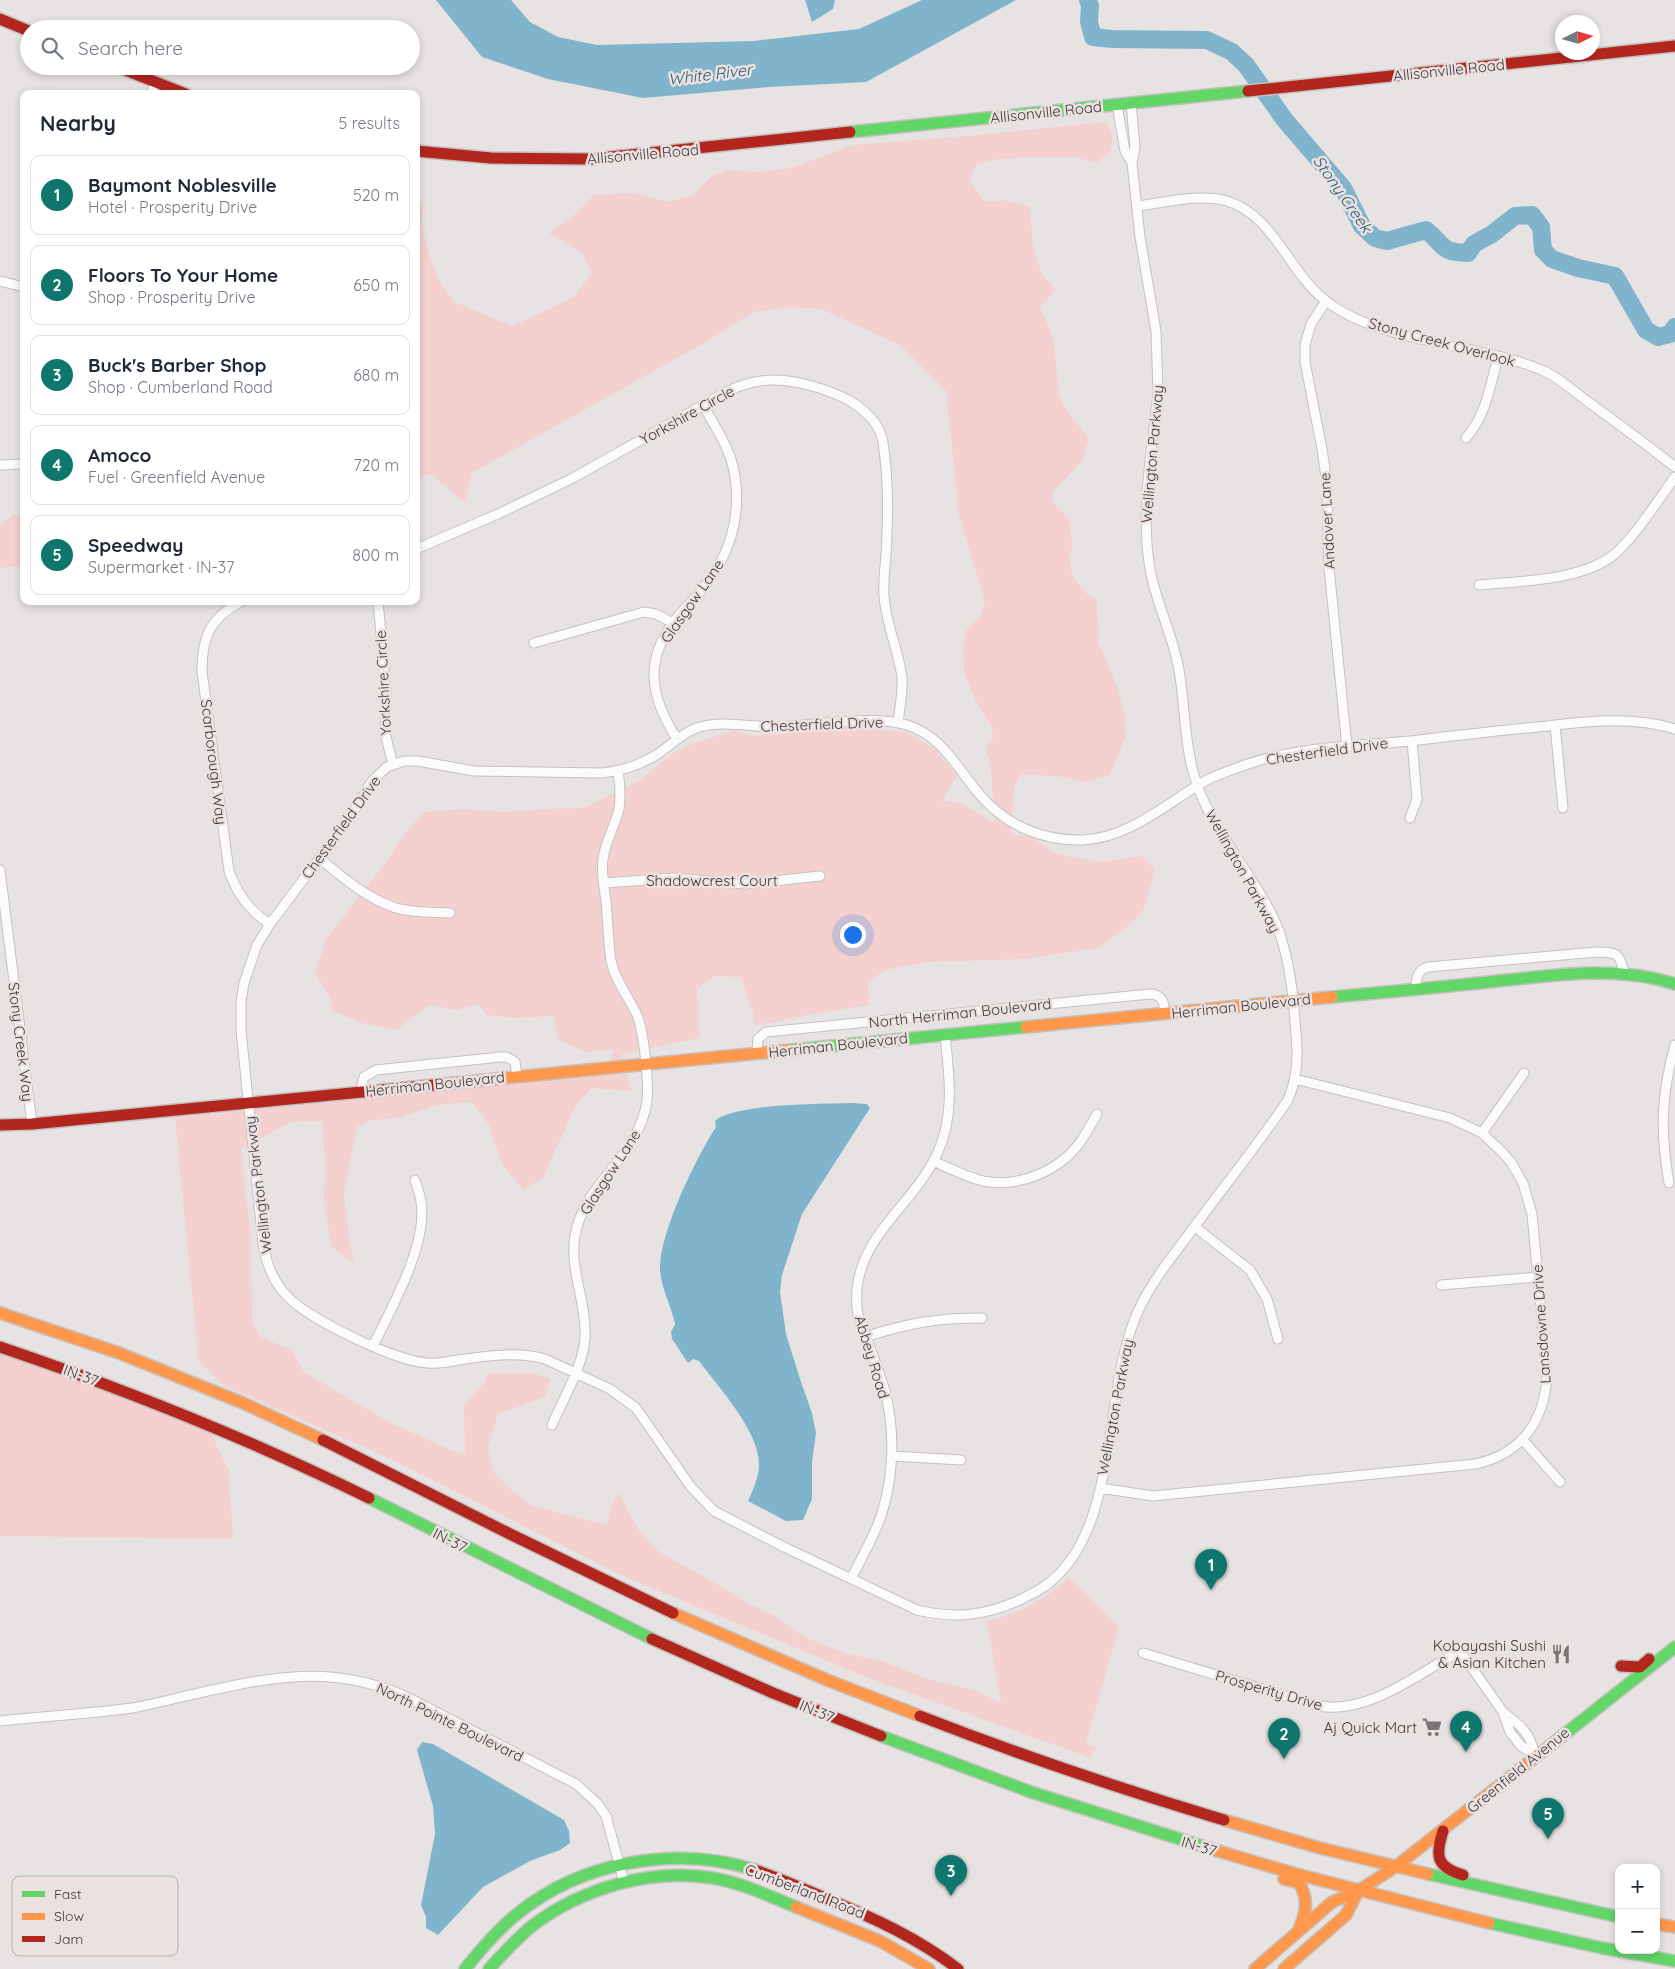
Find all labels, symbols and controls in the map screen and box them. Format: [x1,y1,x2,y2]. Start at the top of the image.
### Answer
north arrow [1555,15,1600,60]
search box [20,20,420,75]
icon: search [38,34,66,62]
text: Search here [78,36,183,60]
street label: Allisonville Road [1392,55,1506,85]
water label: White River [667,59,755,89]
street label: Allisonville Road [989,97,1103,127]
text: Nearby [40,110,116,136]
text: 5 results [339,113,400,133]
street label: Allisonville Road [586,140,700,168]
water label: Stony Creek [1309,152,1378,238]
text: Baymont Noblesville [88,173,277,197]
text: 1 [54,185,60,205]
text: 520 m [353,185,399,205]
text: Hotel · Prosperity Drive [88,197,257,217]
text: Floors To Your Home [88,263,278,287]
text: 2 [52,275,62,295]
text: 650 m [353,275,399,295]
text: Shop · Prosperity Drive [88,287,256,307]
street label: Stony Creek Overlook [1367,313,1517,371]
text: Buck's Barber Shop [88,353,266,377]
text: 3 [53,365,61,385]
text: 680 m [353,365,399,385]
text: Shop · Cumberland Road [88,377,273,397]
street label: Yorkshire Circle [636,381,738,449]
street label: Wellington Parkway [1137,384,1167,524]
text: Amoco [88,443,151,467]
text: 4 [52,455,62,475]
text: 720 m [353,455,399,475]
text: Fuel · Greenfield Avenue [88,467,265,487]
street label: Andover Lane [1315,472,1339,570]
text: Speedway [88,533,183,557]
text: 5 [52,545,62,565]
text: 800 m [352,545,399,565]
street label: Glasgow Lane [656,556,728,646]
text: Supermarket · IN-37 [88,557,234,577]
street label: Yorkshire Circle [371,630,395,736]
street label: Scarborough Way [197,698,231,826]
street label: Chesterfield Drive [760,712,884,736]
street label: Chesterfield Drive [1265,733,1389,769]
street label: Chesterfield Drive [297,772,385,882]
street label: Wellington Parkway [1201,806,1285,936]
street label: Shadowcrest Court [646,871,778,890]
your location [840,922,866,948]
street label: Stony Creek Way [4,981,38,1103]
street label: Herriman Boulevard [1170,989,1312,1023]
street label: North Herriman Boulevard [868,994,1052,1032]
street label: Herriman Boulevard [767,1028,909,1062]
street label: Herriman Boulevard [364,1067,506,1101]
street label: Wellington Parkway [240,1115,276,1255]
street label: Glasgow Lane [575,1126,645,1218]
street label: Lansdowne Drive [1527,1264,1555,1384]
street label: Abbey Road [850,1313,894,1401]
street label: Wellington Parkway [1092,1337,1138,1477]
street label: IN-37 [61,1360,101,1390]
street label: IN-37 [430,1523,471,1557]
pin: 1 [1195,1549,1227,1590]
place label: Kobayashi Sushi & Asian Kitchen [1433,1636,1546,1672]
restaurant icon: Kobayashi Sushi & Asian Kitchen [1550,1643,1572,1665]
street label: Prosperity Drive [1213,1666,1325,1714]
street label: North Pointe Boulevard [373,1678,527,1766]
street label: IN-37 [797,1695,838,1727]
pin: 4 [1450,1711,1482,1752]
supermarket icon: Aj Quick Mart [1421,1716,1443,1738]
pin: 2 [1268,1718,1300,1759]
place label: Aj Quick Mart [1324,1718,1417,1737]
street label: Greenfield Avenue [1463,1723,1573,1817]
pin: 5 [1532,1798,1564,1839]
street label: IN-37 [1179,1832,1219,1860]
pin: 3 [935,1855,967,1896]
street label: Cumberland Road [742,1859,868,1923]
map controls [1615,1864,1660,1954]
button: + [1615,1864,1660,1909]
legend [12,1876,178,1956]
text: Fast [54,1885,82,1903]
text: Slow [54,1907,84,1925]
button: − [1615,1909,1660,1954]
text: Jam [54,1930,83,1948]

